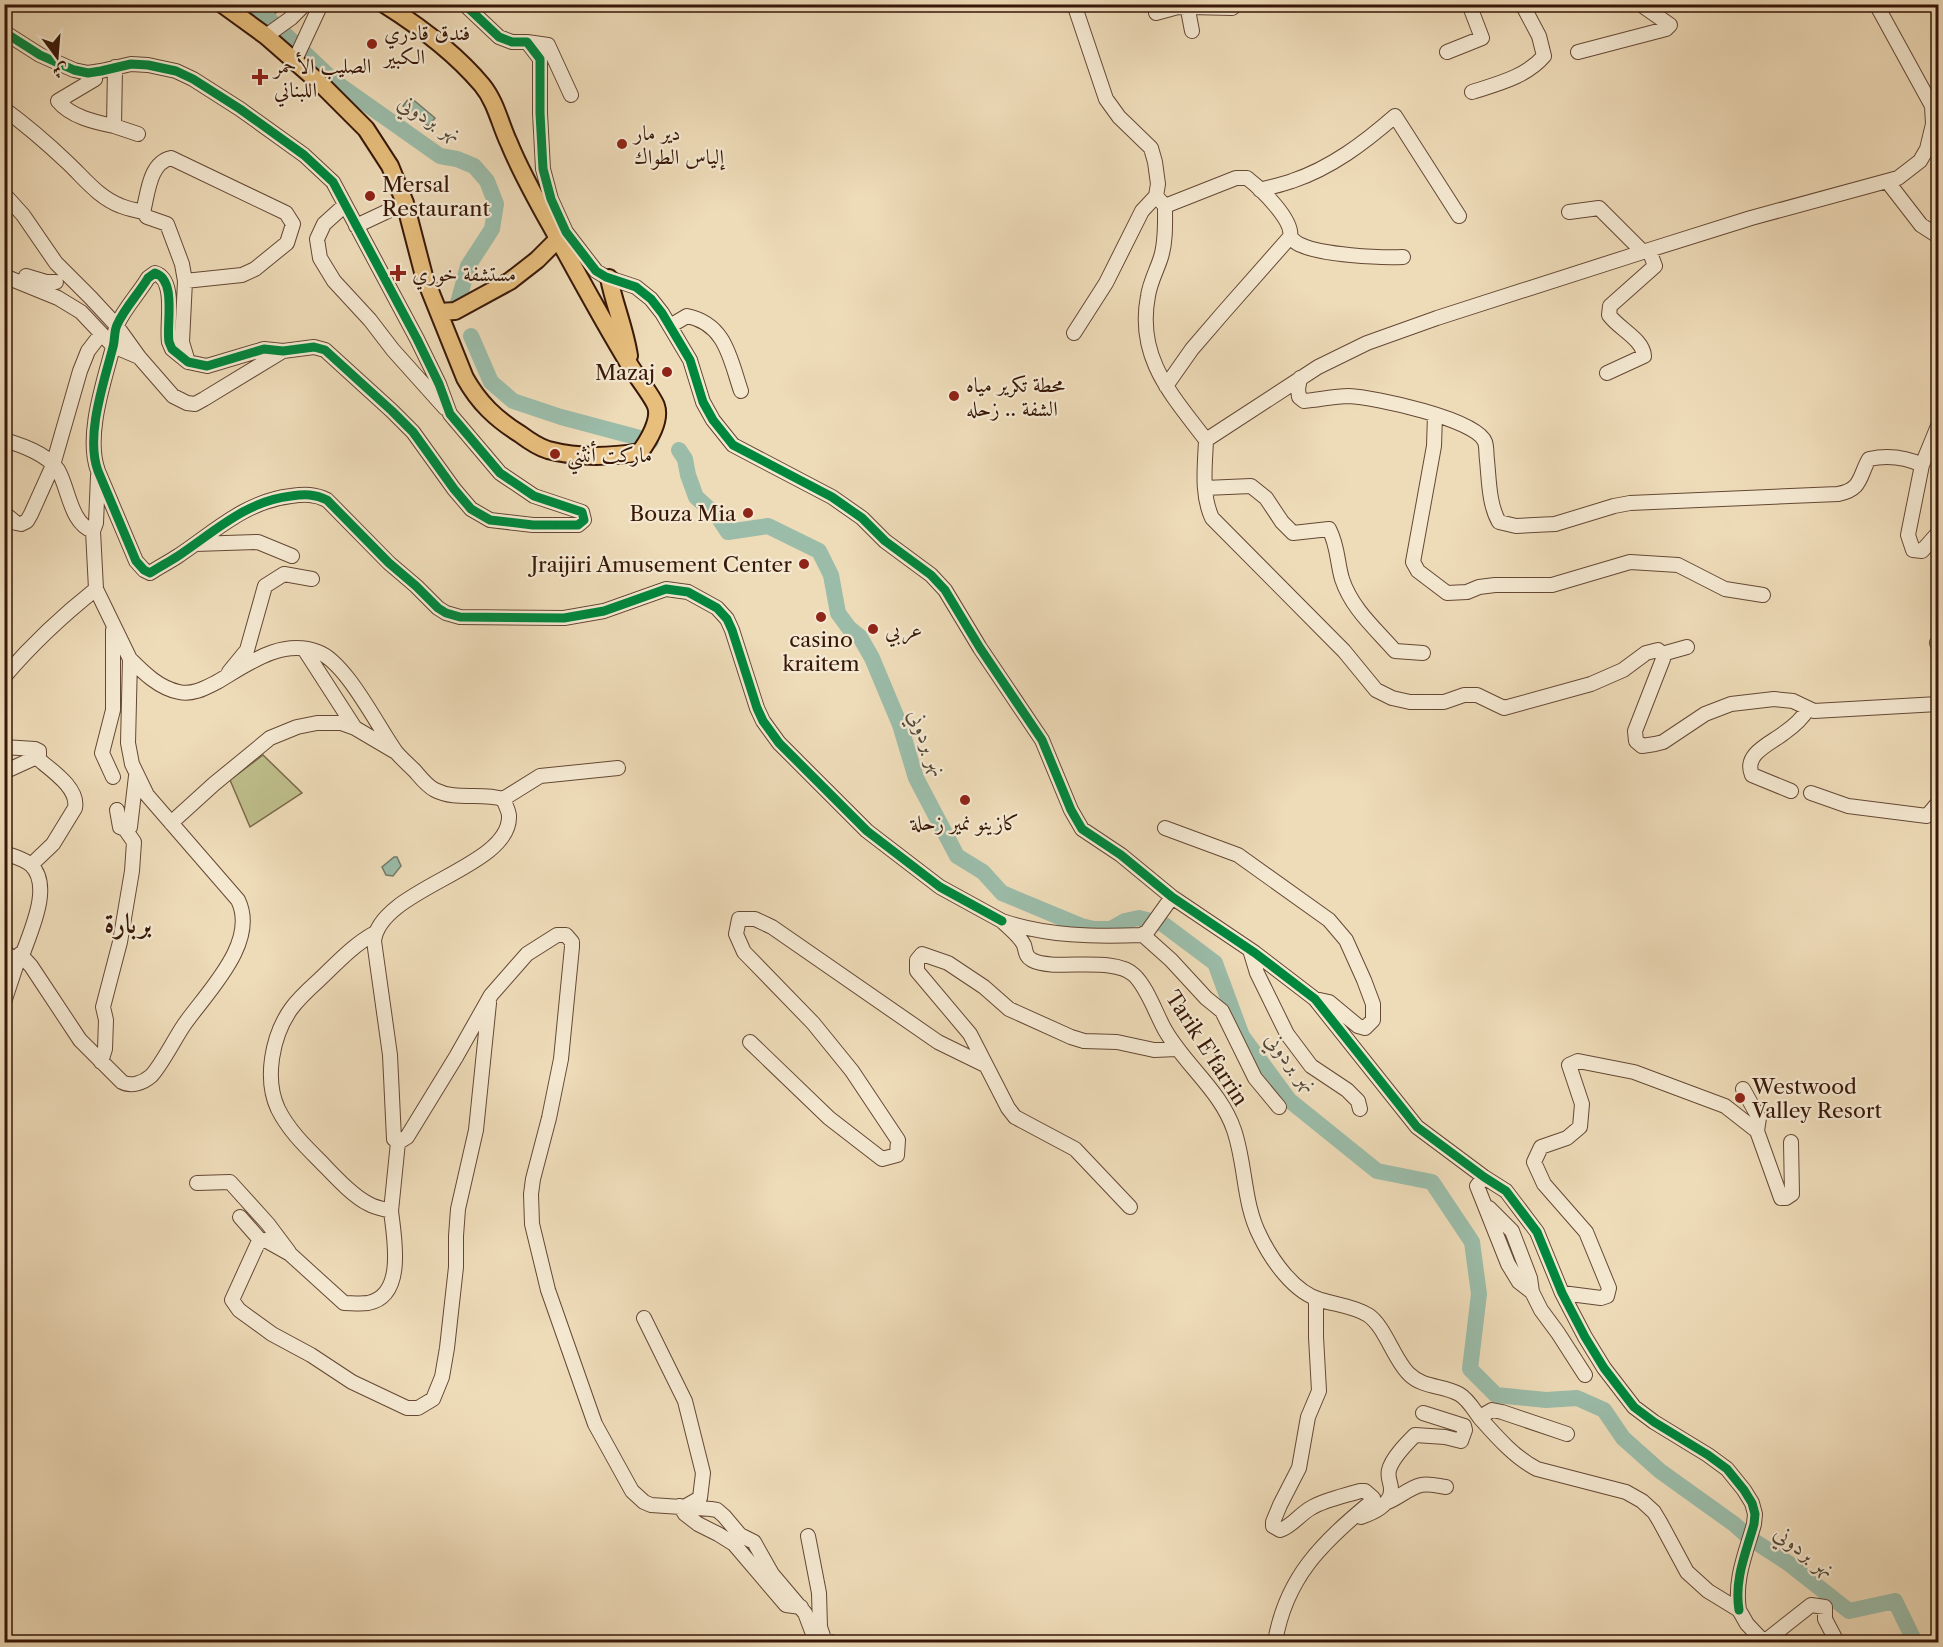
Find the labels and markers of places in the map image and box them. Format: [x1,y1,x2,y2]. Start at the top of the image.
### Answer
place label: فندق قادري الكبير [382,20,470,70]
marker: فندق قادري الكبير [365,37,379,51]
place label: الصليب الأحمر اللبناني [272,51,371,107]
marker: الصليب الأحمر اللبناني [251,68,269,86]
place label: دير مار إلياس الطواك [632,120,725,171]
marker: دير مار إلياس الطواك [615,137,629,151]
place label: Mersal Restaurant [382,172,490,221]
marker: Mersal Restaurant [363,189,377,203]
place label: مستشفة خوري [412,261,516,290]
marker: مستشفة خوري [389,264,407,282]
place label: Mazaj [595,360,655,385]
marker: Mazaj [660,365,674,379]
place label: محطة تكرير مياه الشفة .. زحله [966,372,1065,421]
marker: محطة تكرير مياه الشفة .. زحله [947,389,961,403]
place label: ماركت أنثني [567,440,652,475]
marker: ماركت أنثني [548,447,562,461]
place label: Bouza Mia [630,501,737,526]
marker: Bouza Mia [741,506,755,520]
place label: Jraijiri Amusement Center [528,552,792,577]
marker: Jraijiri Amusement Center [797,557,811,571]
marker: casino kraitem [814,610,828,624]
place label: عربي [885,617,922,647]
marker: عربي [866,622,880,636]
place label: casino kraitem [782,627,860,676]
marker: كازينو نمير زحلة [958,793,972,807]
place label: كازينو نمير زحلة [910,810,1019,836]
place label: Westwood Valley Resort [1751,1074,1883,1123]
marker: Westwood Valley Resort [1733,1091,1747,1105]

